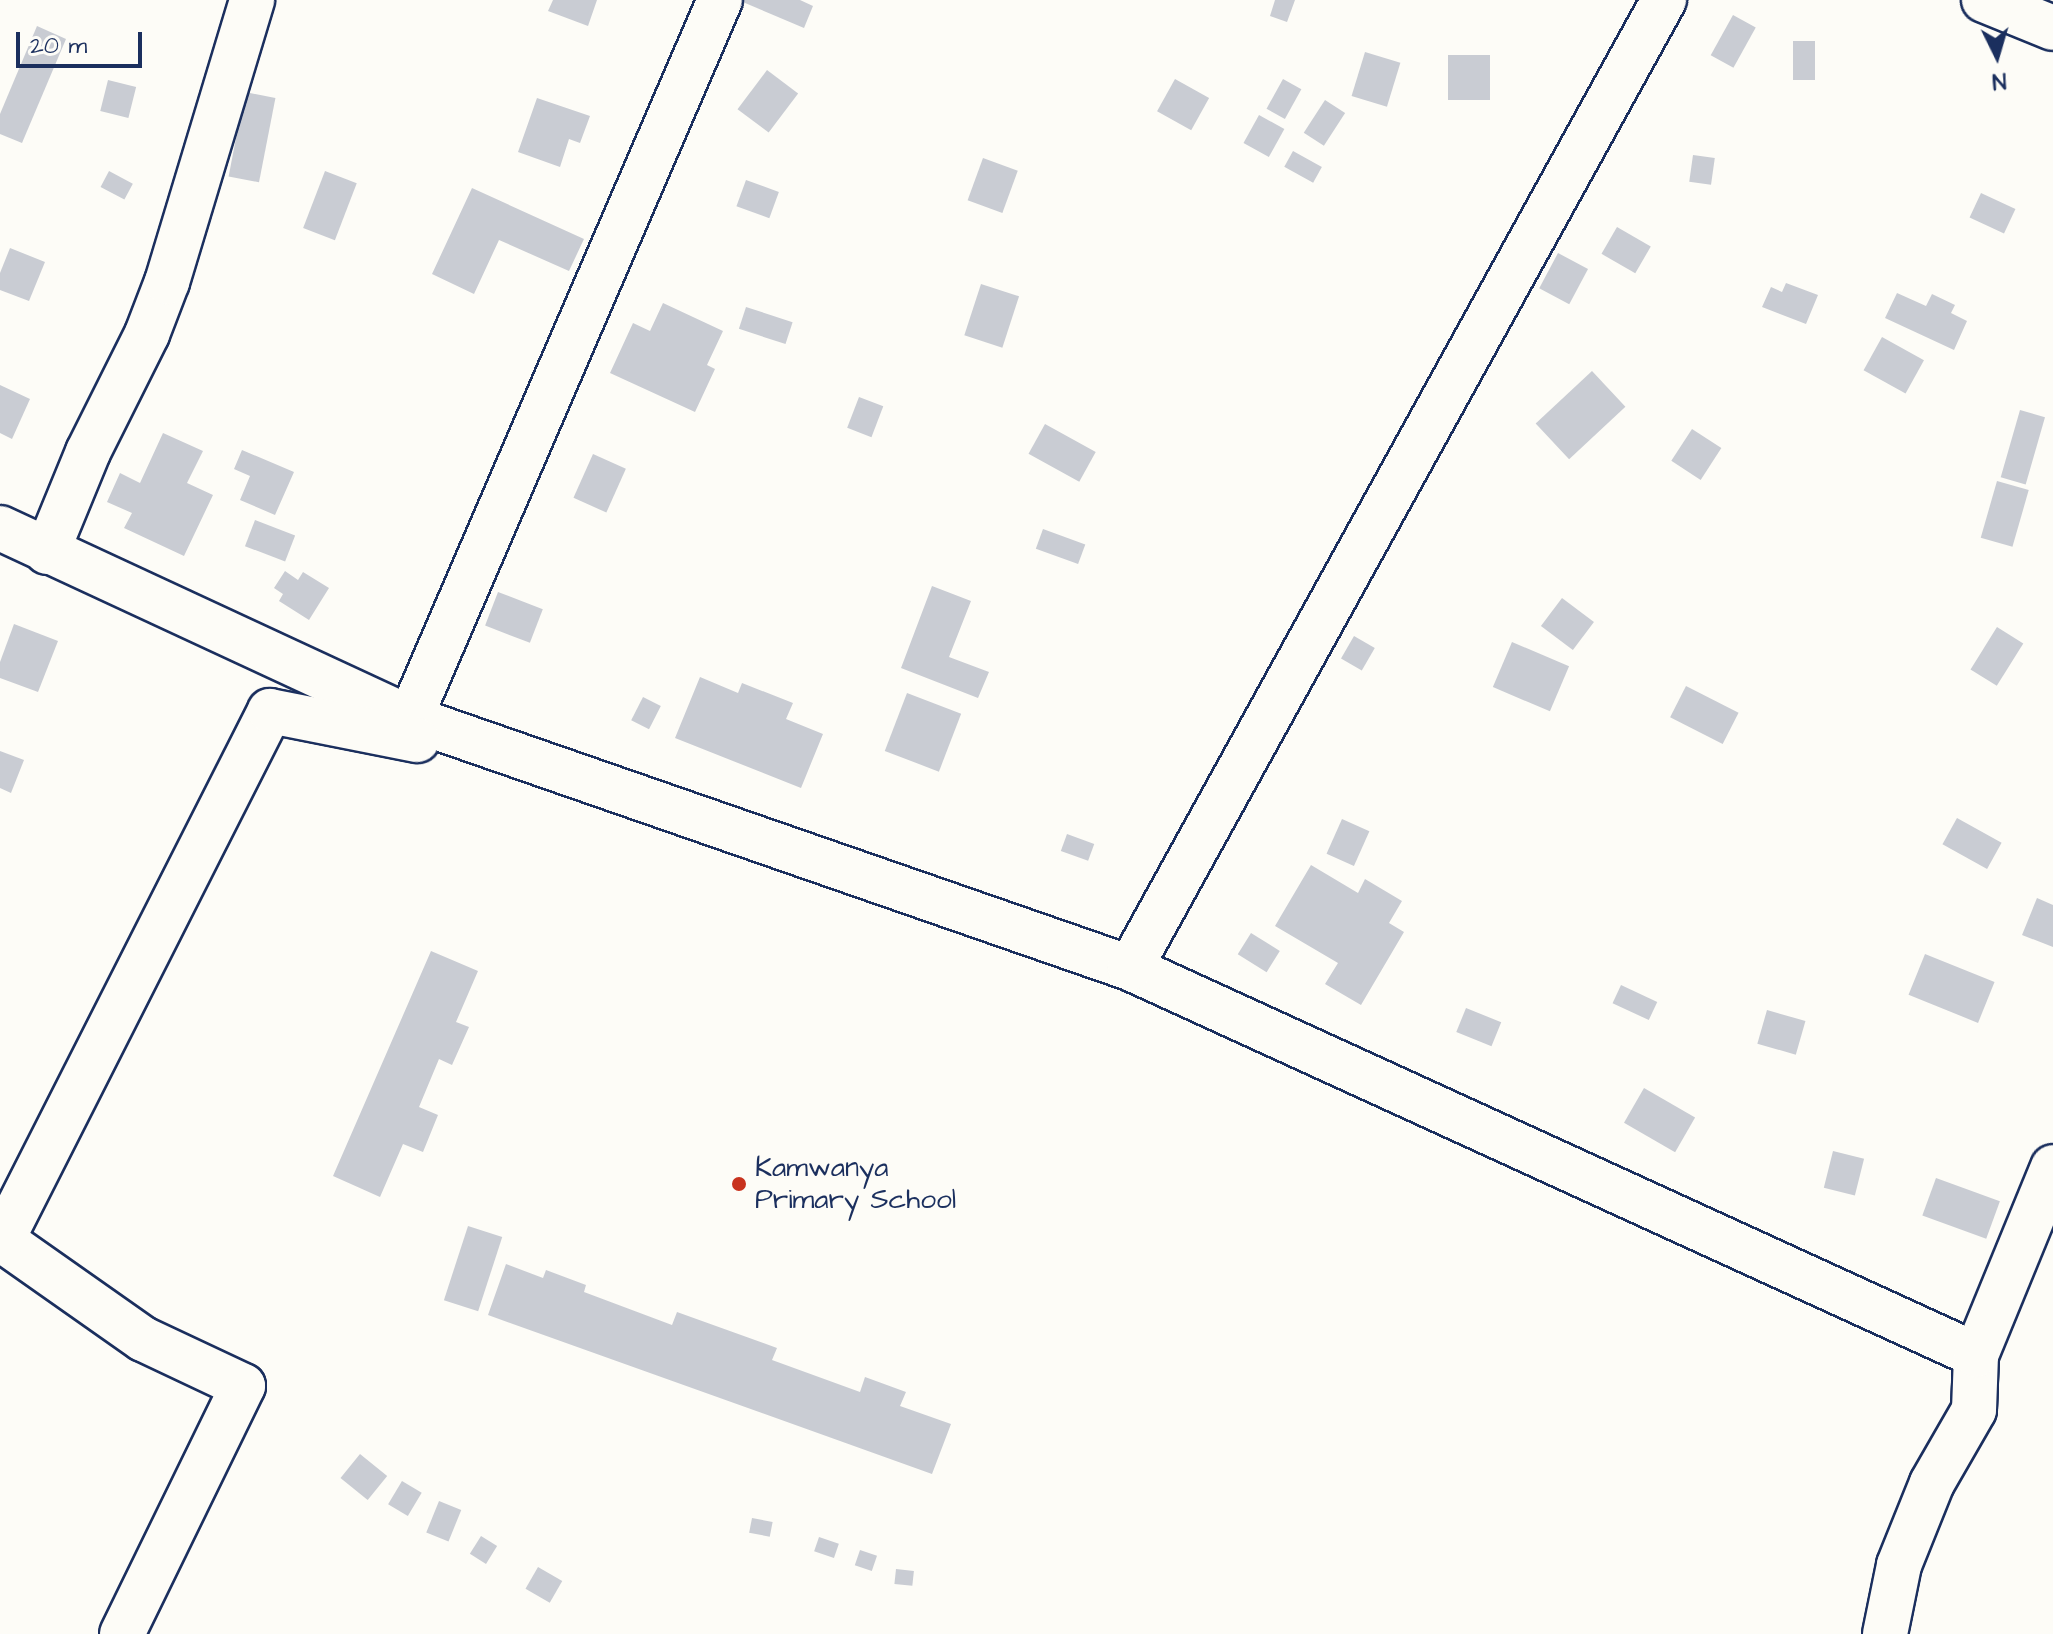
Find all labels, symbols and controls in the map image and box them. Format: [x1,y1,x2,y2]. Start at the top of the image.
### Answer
scale bar [20,16,146,66]
north arrow [1957,16,2037,96]
text: 20 m [30,29,87,63]
text: N [1991,64,2007,96]
place label: Kamwanya Primary School [755,1151,956,1217]
marker: Kamwanya Primary School [730,1175,748,1193]

